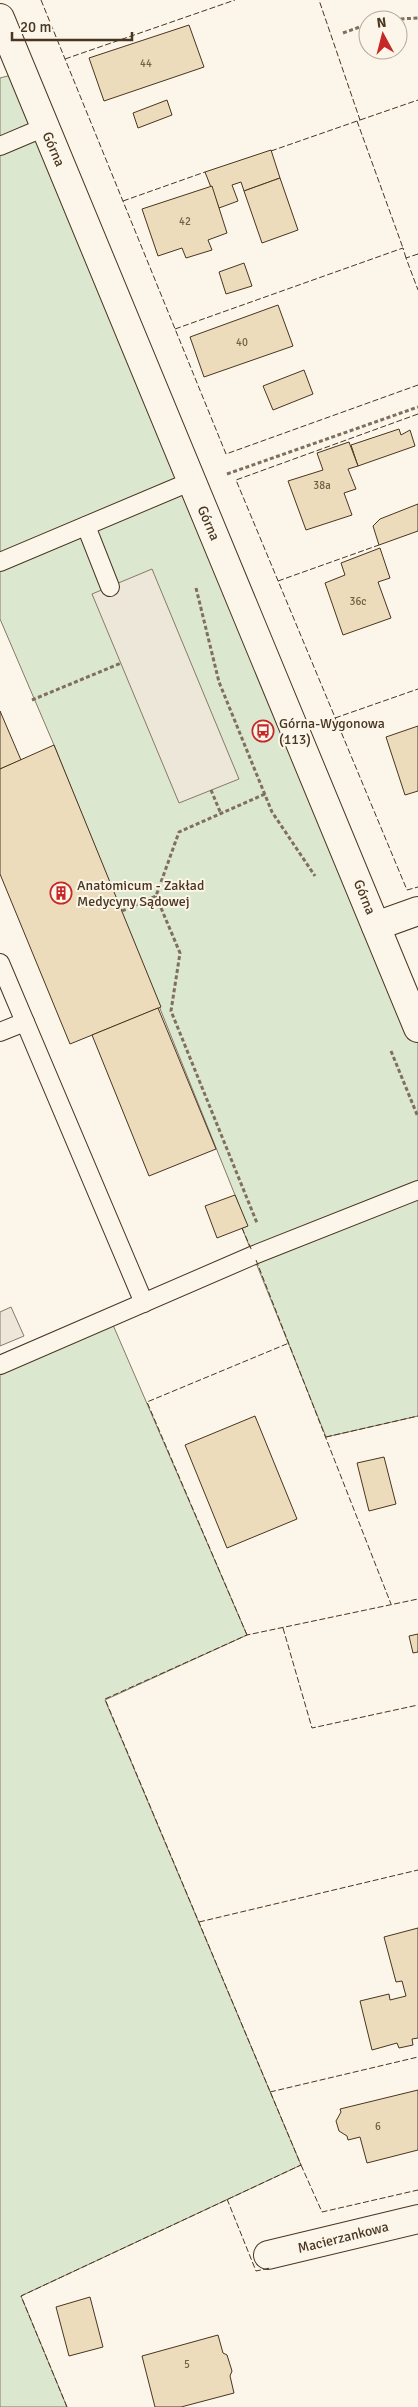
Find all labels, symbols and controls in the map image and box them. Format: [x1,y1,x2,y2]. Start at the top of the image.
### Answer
scale bar [12,10,132,42]
north arrow [358,10,408,60]
text: N [376,14,387,32]
text: 20 m [20,18,51,36]
house number: 44 [140,57,152,70]
street label: Górna [39,129,68,169]
house number: 42 [179,215,191,228]
house number: 40 [236,336,248,349]
house number: 38a [313,479,331,492]
street label: Górna [194,503,223,543]
house number: 36c [349,595,367,608]
place label: Górna-Wygonowa (113) [279,715,385,748]
bus stop icon: Górna-Wygonowa (113) [251,719,275,743]
place label: Anatomicum - Zakład Medycyny Sądowej [77,877,204,910]
street label: Górna [350,877,379,917]
building icon: Anatomicum - Zakład Medycyny Sądowej [49,881,73,905]
house number: 6 [375,2120,381,2133]
street label: Macierzankowa [296,2218,390,2257]
house number: 5 [184,2358,190,2371]

